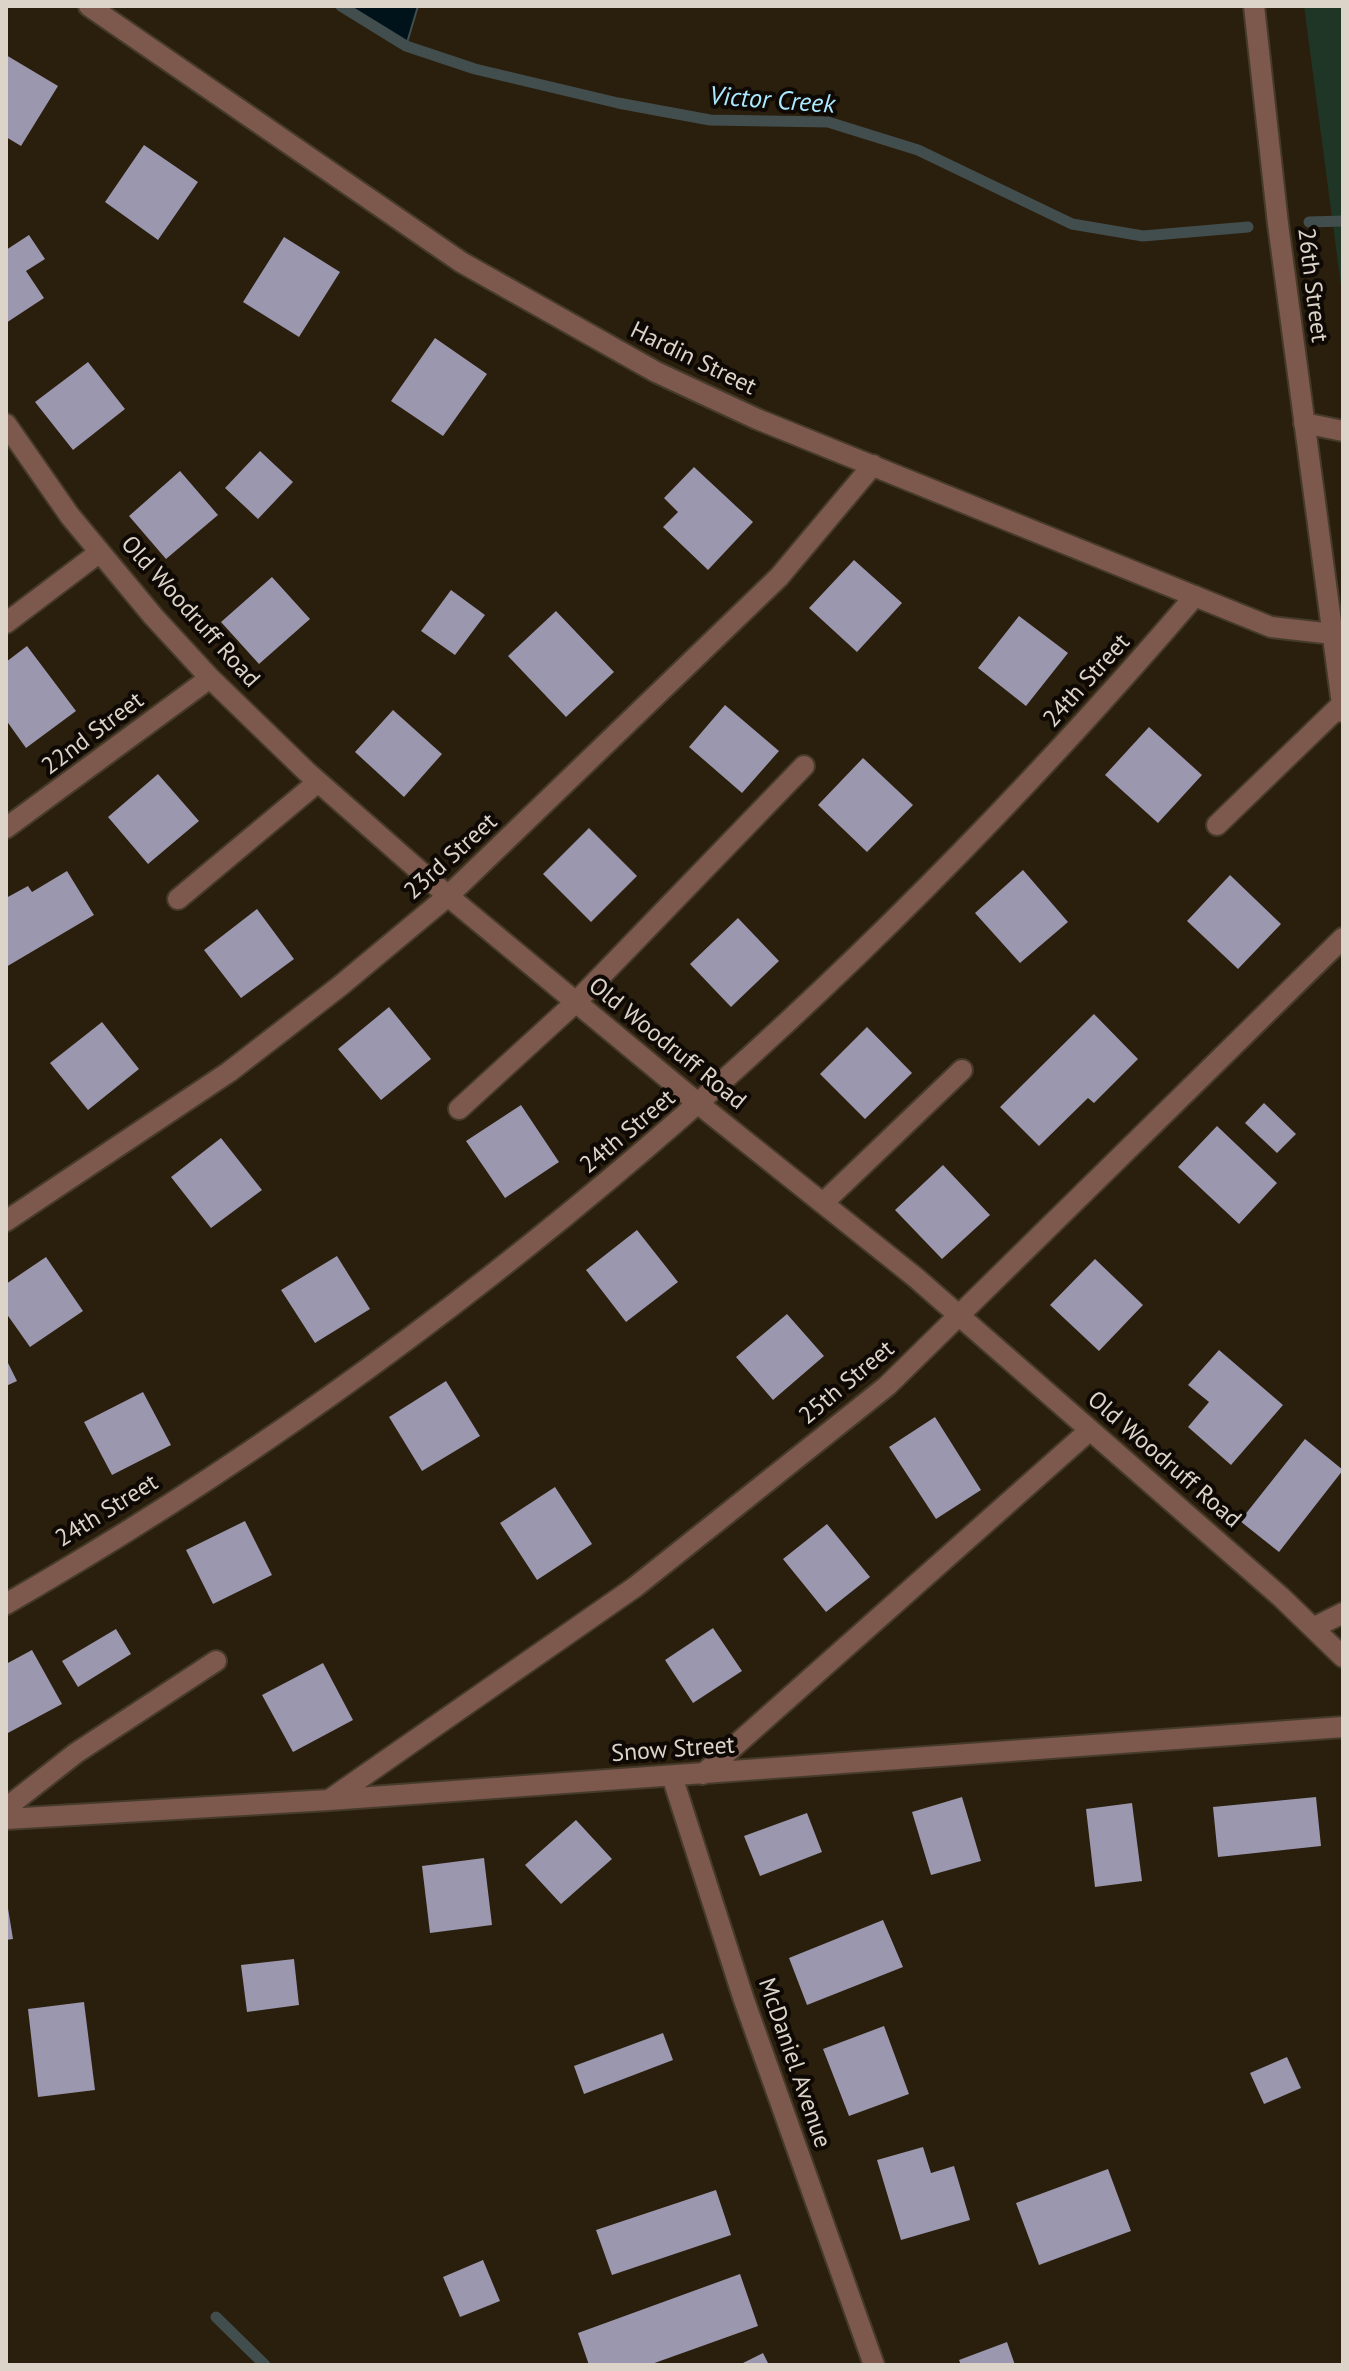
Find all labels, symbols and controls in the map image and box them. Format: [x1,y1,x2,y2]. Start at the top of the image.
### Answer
water label: Victor Creek [708,81,836,121]
street label: 26th Street [1291,226,1333,344]
street label: Hardin Street [625,316,761,402]
street label: Old Woodruff Road [114,530,266,694]
street label: 24th Street [1038,629,1136,733]
street label: 22nd Street [36,686,150,782]
street label: 23rd Street [399,808,503,906]
street label: Old Woodruff Road [583,972,751,1116]
street label: 24th Street [575,1084,681,1180]
street label: 25th Street [794,1335,900,1431]
street label: Old Woodruff Road [1081,1386,1247,1534]
street label: 24th Street [51,1468,163,1554]
street label: Snow Street [610,1731,736,1769]
street label: McDaniel Avenue [751,1974,837,2152]

